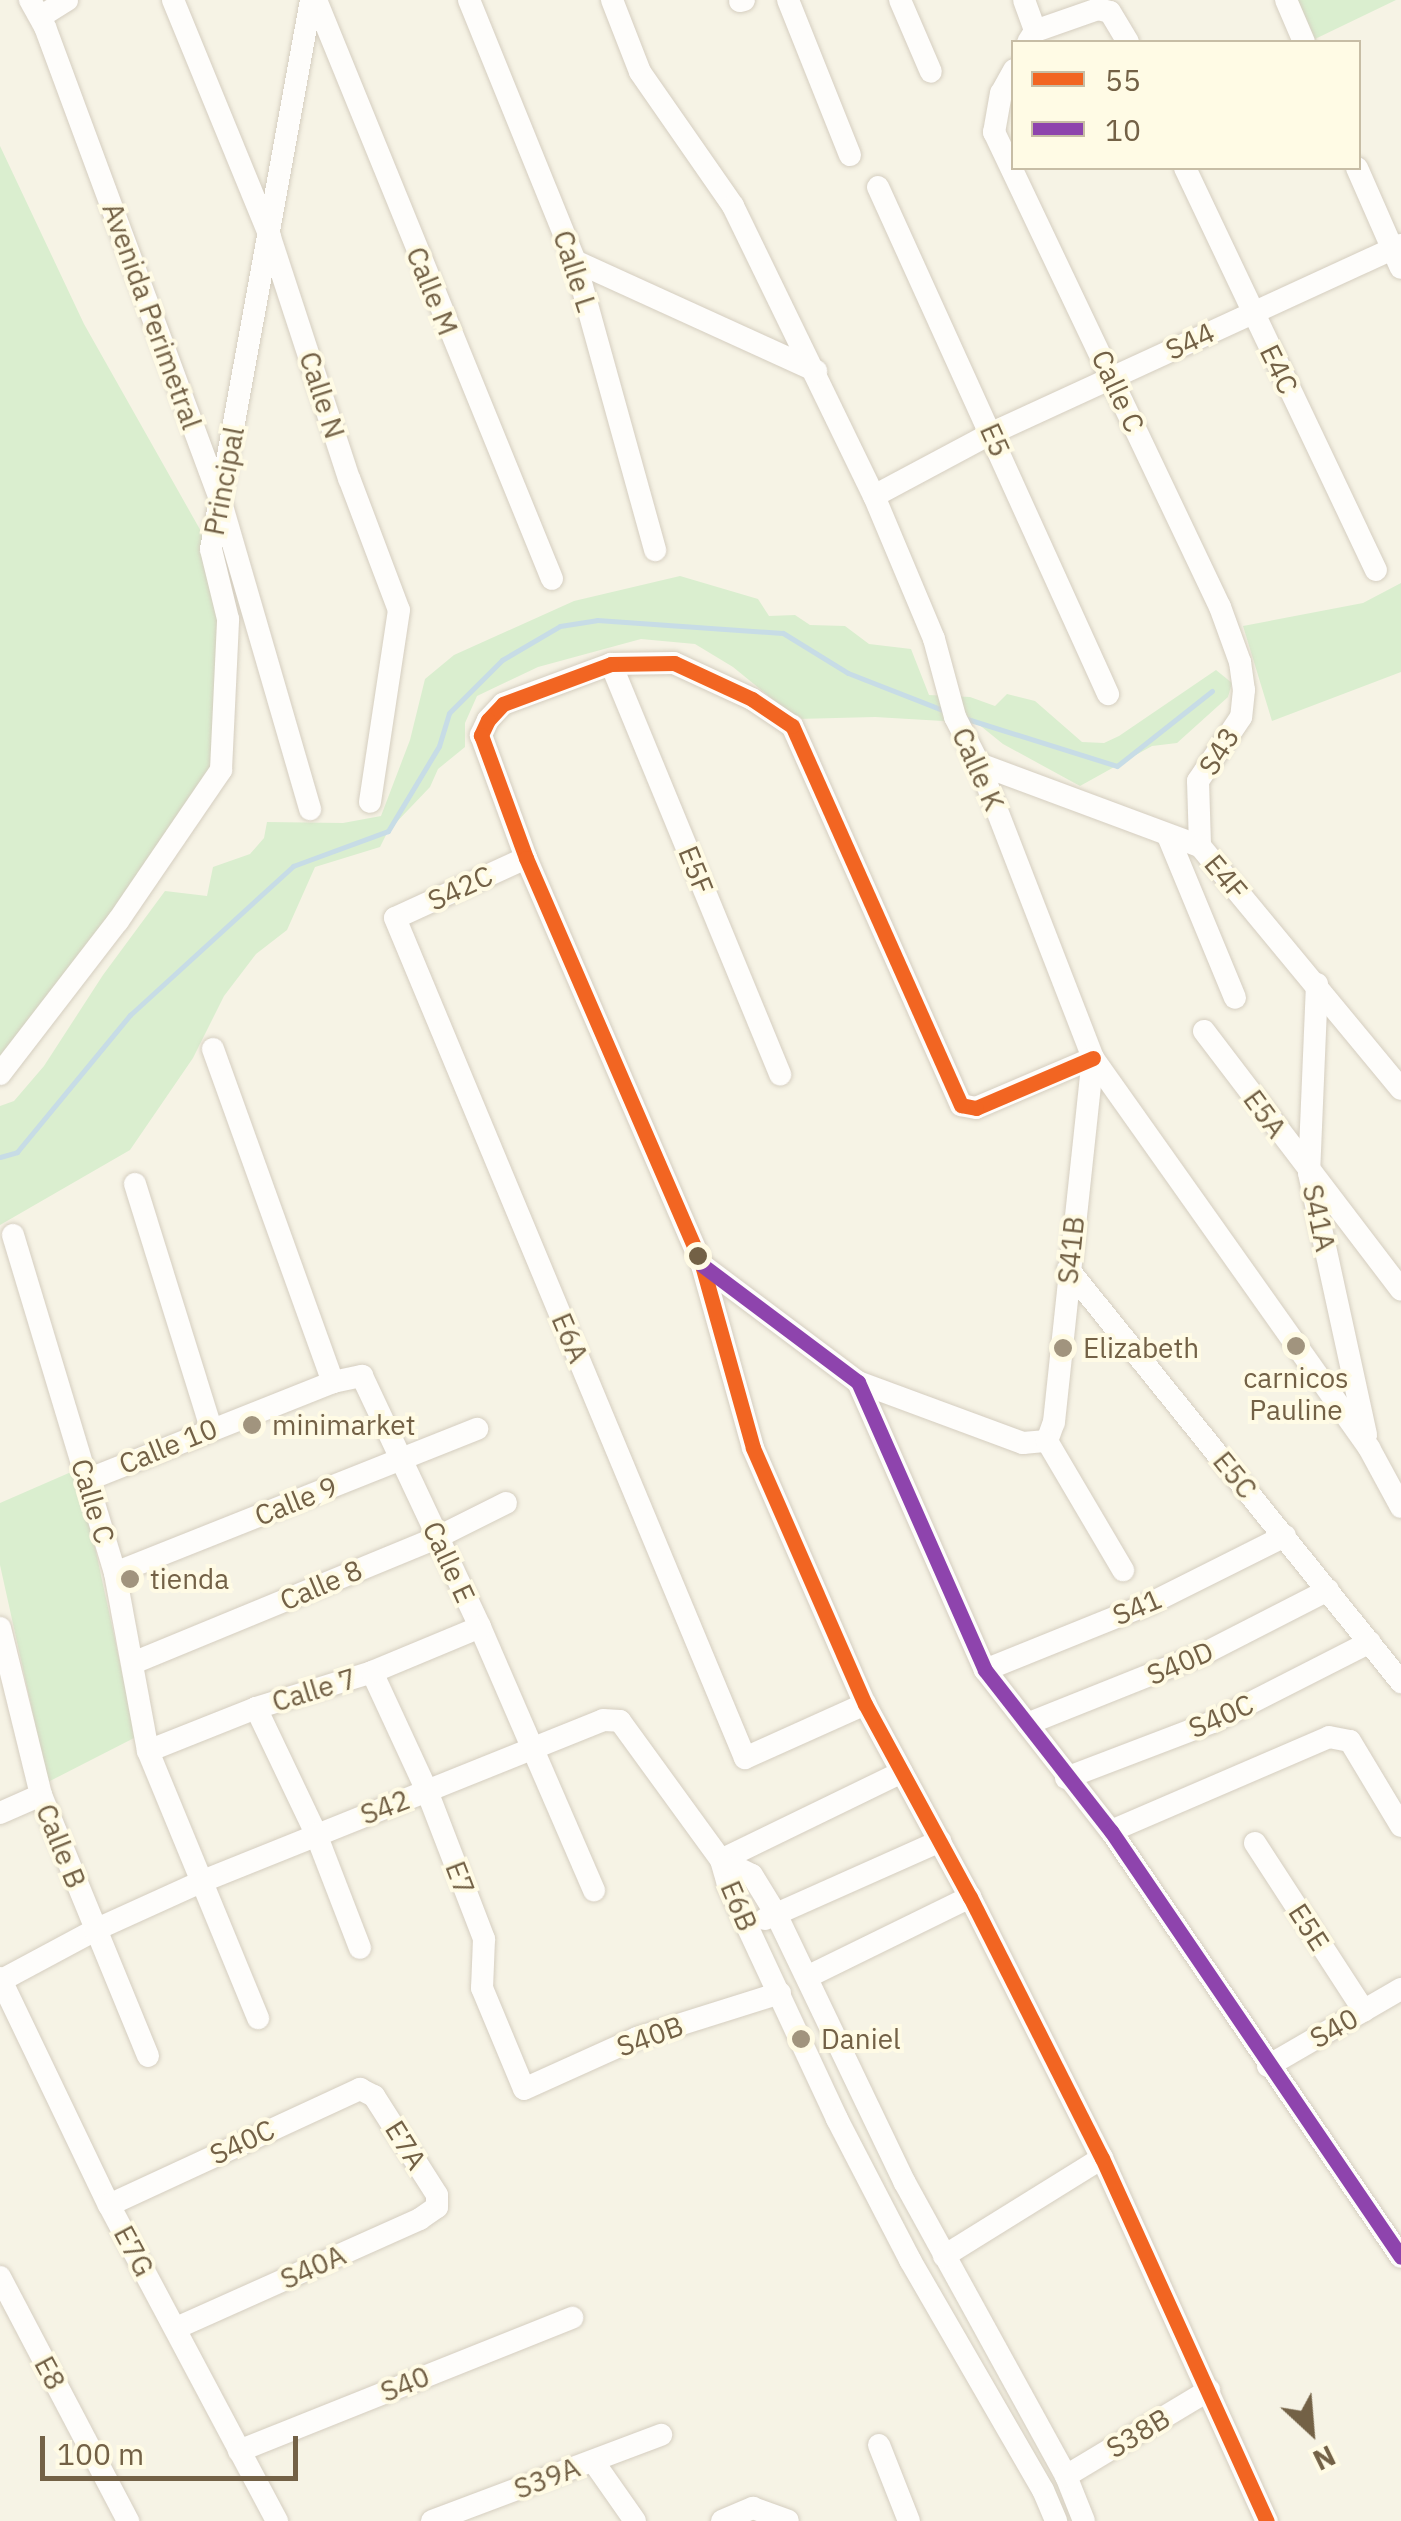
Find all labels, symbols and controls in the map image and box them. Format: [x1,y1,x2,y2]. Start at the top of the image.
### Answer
legend [1011,40,1361,170]
text: 55 [1105,60,1141,99]
text: 10 [1105,110,1141,149]
street label: Avenida Perimetral [95,198,209,434]
street label: Calle L [546,226,604,316]
street label: Calle M [399,242,465,340]
street label: S44 [1160,315,1220,367]
street label: E4C [1253,339,1305,399]
street label: Calle C [1084,345,1152,437]
street label: Calle N [292,347,352,443]
street label: E5 [973,418,1017,462]
street label: Principal [197,424,251,538]
street label: S43 [1192,721,1246,781]
street label: Calle K [945,722,1011,816]
street label: E5F [671,841,721,899]
street label: E4F [1197,848,1255,906]
street label: S42C [422,859,498,917]
street label: E5A [1236,1083,1294,1145]
street label: S41A [1296,1181,1342,1255]
street label: S41B [1051,1214,1091,1286]
unlabelled marker [688,1246,708,1266]
street label: E6A [545,1308,595,1368]
place label: Elizabeth [1083,1331,1199,1365]
marker: carnicos Pauline [1285,1335,1307,1357]
marker: Elizabeth [1052,1337,1074,1359]
place label: carnicos Pauline [1243,1361,1349,1427]
place label: minimarket [272,1408,415,1442]
street label: Calle 10 [114,1411,222,1481]
marker: minimarket [241,1414,263,1436]
street label: E5C [1206,1445,1264,1505]
street label: Calle C [64,1455,122,1547]
street label: Calle 9 [250,1469,342,1533]
street label: Calle E [416,1516,482,1608]
street label: Calle 8 [275,1553,367,1617]
place label: tienda [150,1562,229,1596]
marker: tienda [119,1568,141,1590]
street label: S41 [1107,1582,1167,1632]
street label: S40D [1142,1634,1218,1692]
street label: Calle 7 [268,1661,360,1719]
street label: S40C [1183,1687,1259,1745]
street label: S42 [356,1782,414,1832]
street label: Calle B [29,1799,93,1893]
street label: E7 [438,1857,482,1899]
street label: E6B [713,1876,765,1936]
street label: E5E [1281,1897,1337,1957]
street label: S40 [1304,2001,1364,2055]
street label: S40B [612,2009,688,2063]
place label: Daniel [821,2022,901,2056]
marker: Daniel [790,2028,812,2050]
street label: S40C [204,2113,280,2171]
street label: E7A [378,2114,434,2176]
street label: E7G [107,2220,161,2282]
street label: S40A [275,2238,351,2296]
street label: E8 [27,2350,73,2396]
street label: S40 [376,2359,434,2409]
north arrow [1261,2381,1361,2481]
street label: S38B [1100,2401,1176,2465]
scale bar [45,2416,302,2478]
text: 100 m [57,2434,144,2473]
text: N [1307,2437,1342,2479]
street label: S39A [509,2450,585,2506]

